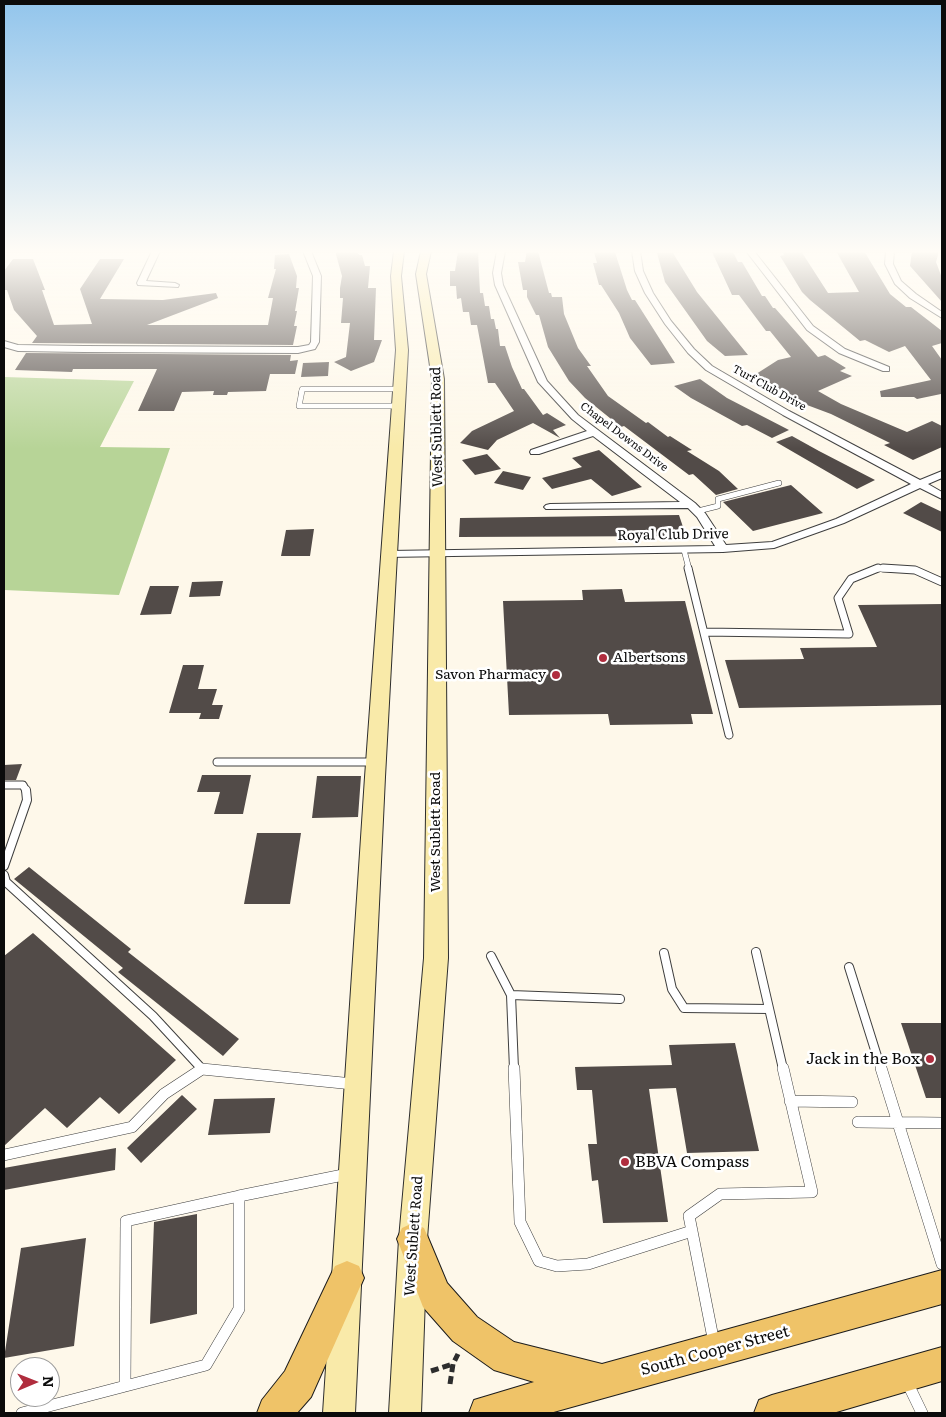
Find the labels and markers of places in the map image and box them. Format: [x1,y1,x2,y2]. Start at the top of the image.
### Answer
place label: Albertsons [613,650,685,666]
marker: Albertsons [597,652,609,664]
place label: Savon Pharmacy [435,667,546,683]
marker: Savon Pharmacy [550,669,562,681]
place label: Jack in the Box [806,1049,920,1069]
marker: Jack in the Box [924,1053,936,1065]
place label: BBVA Compass [635,1152,749,1172]
marker: BBVA Compass [619,1156,631,1168]

